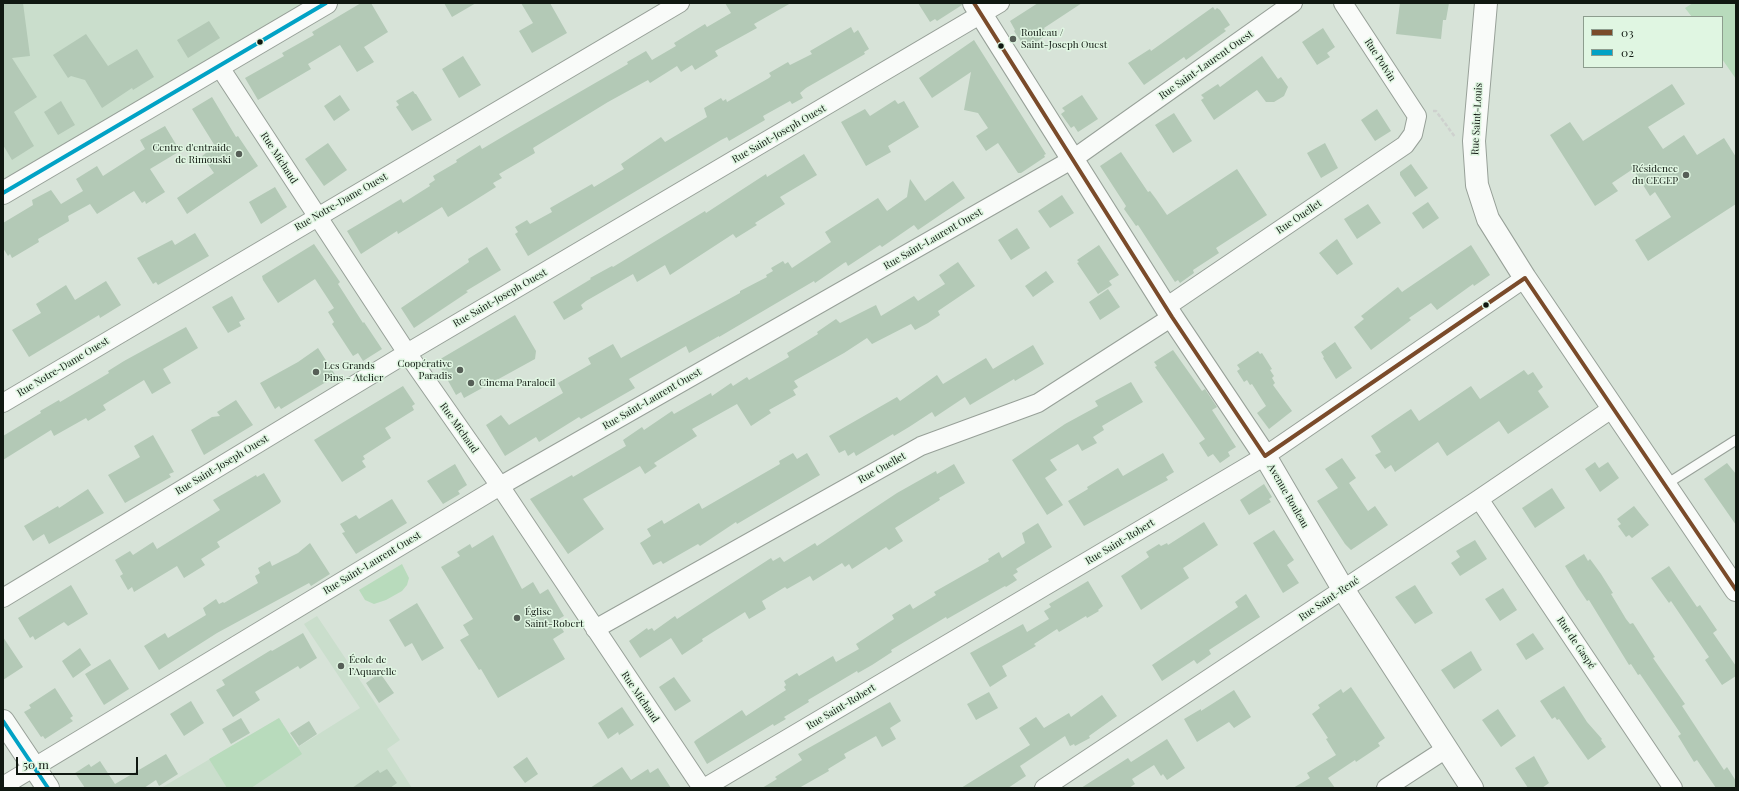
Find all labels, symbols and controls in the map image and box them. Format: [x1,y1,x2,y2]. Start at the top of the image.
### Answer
legend [1583,16,1723,68]
text: 03 [1621,24,1634,40]
place label: Rouleau / Saint-Joseph Ouest [1021,27,1107,50]
street label: Rue Saint-Laurent Ouest [1157,28,1255,102]
marker: Rouleau / Saint-Joseph Ouest [1008,34,1018,44]
street label: Rue Potvin [1362,36,1398,84]
unlabelled marker [255,37,265,47]
unlabelled marker [996,41,1006,51]
text: 02 [1621,44,1634,60]
street label: Rue Saint-Louis [1469,83,1485,155]
street label: Rue Saint-Joseph Ouest [730,102,828,166]
street label: Rue Michaud [258,130,300,186]
place label: Centre d'entraide de Rimouski [152,142,231,166]
marker: Centre d'entraide de Rimouski [234,149,244,159]
place label: Résidence du CEGEP [1632,163,1678,186]
marker: Résidence du CEGEP [1681,170,1691,180]
street label: Rue Notre-Dame Ouest [293,171,389,233]
street label: Rue Ouellet [1274,197,1324,237]
street label: Rue Saint-Laurent Ouest [882,206,984,272]
street label: Rue Saint-Joseph Ouest [451,266,549,330]
unlabelled marker [1481,300,1491,310]
street label: Rue Notre-Dame Ouest [15,335,111,399]
place label: Coopérative Paradis [398,358,452,382]
place label: Les Grands Pins - Atelier [324,360,383,384]
marker: Coopérative Paradis [455,365,465,375]
street label: Rue Saint-Laurent Ouest [601,366,703,432]
marker: Les Grands Pins - Atelier [311,367,321,377]
place label: Cinema Paraloeil [479,377,555,389]
marker: Cinema Paraloeil [466,378,476,388]
street label: Rue Michaud [437,400,481,456]
street label: Rue Saint-Joseph Ouest [173,433,271,497]
street label: Rue Ouellet [856,450,908,486]
street label: Avenue Rouleau [1265,462,1311,530]
street label: Rue Saint-Robert [1083,517,1157,567]
street label: Rue Saint-Laurent Ouest [321,529,423,597]
street label: Rue Saint-René [1297,574,1361,624]
place label: Église Saint-Robert [525,606,583,630]
marker: Église Saint-Robert [512,613,522,623]
street label: Rue de Gaspé [1554,615,1598,671]
place label: École de l’Aquarelle [349,654,396,678]
marker: École de l’Aquarelle [336,661,346,671]
street label: Rue Michaud [619,669,661,725]
street label: Rue Saint-Robert [804,682,878,732]
scale bar [18,749,140,775]
text: 50 m [23,756,49,772]

